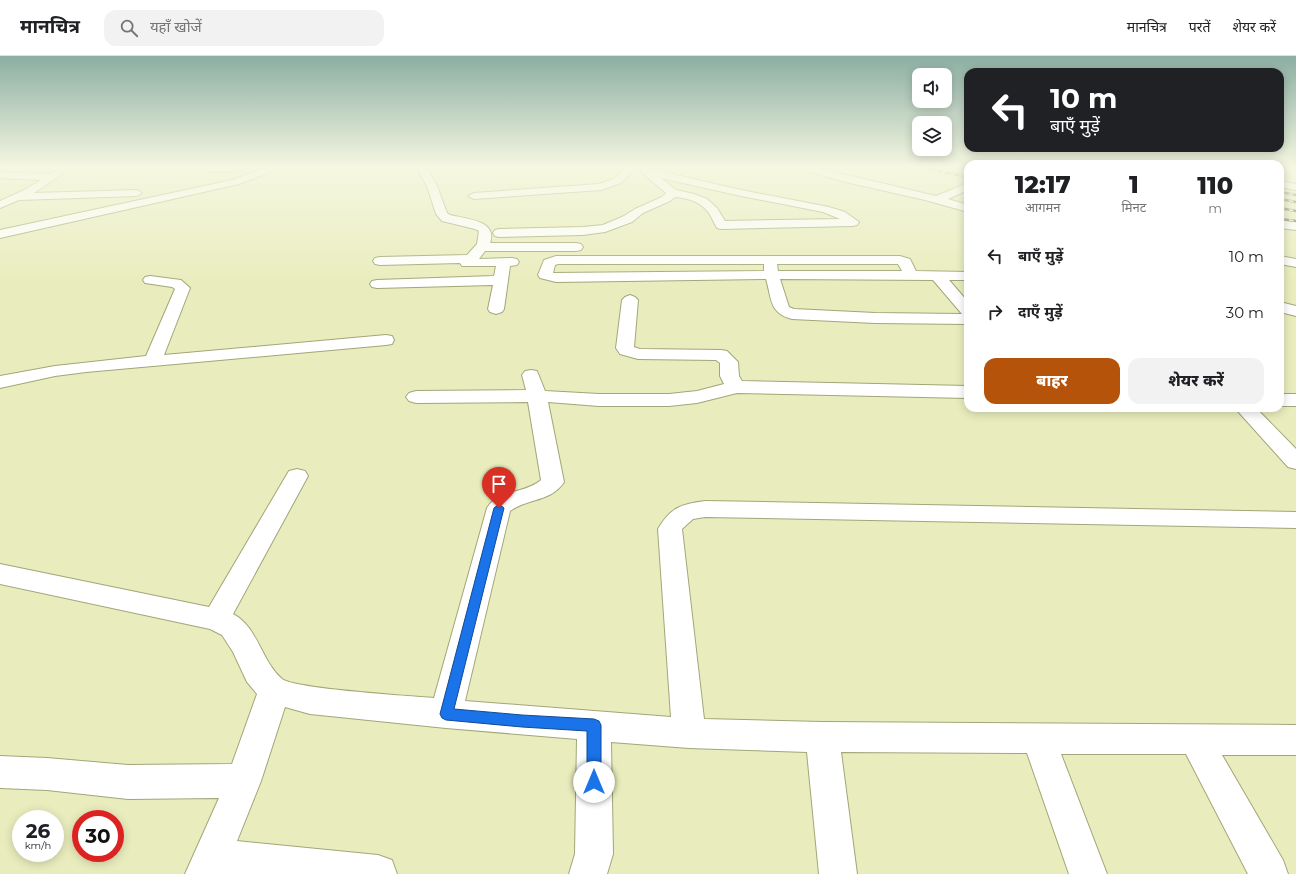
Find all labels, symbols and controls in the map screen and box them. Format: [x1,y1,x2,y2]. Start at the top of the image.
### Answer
search box [104,10,384,46]
text: मानचित्र [20,15,80,38]
icon: search [118,17,140,39]
text: यहाँ खोजें [150,17,202,36]
text: मानचित्र [1127,18,1167,36]
text: परतें [1189,18,1210,36]
text: शेयर करें [1232,18,1276,36]
map controls [912,68,952,156]
button: sound [912,68,952,108]
text: 10 m [1050,81,1117,115]
icon: left [984,84,1036,136]
text: बाएँ मुड़ें [1050,115,1100,137]
button: layers [912,116,952,156]
text: 12:17 [1015,170,1071,199]
text: 1 [1129,170,1139,199]
text: 110 [1197,171,1233,200]
text: आगमन [1025,199,1061,215]
text: मिनट [1121,199,1146,215]
text: m [1208,200,1222,216]
icon: left [984,245,1006,267]
text: बाएँ मुड़ें [1018,246,1063,265]
text: 10 m [1229,247,1264,266]
icon: right [984,301,1006,323]
text: दाएँ मुड़ें [1018,302,1063,321]
text: 30 m [1226,303,1264,322]
button: बाहर [984,358,1120,404]
button: शेयर करें [1128,358,1264,404]
pin [482,467,516,508]
icon: arrive [488,473,510,495]
position arrow [573,761,615,803]
speed limit sign: 30 [72,810,124,862]
text: 26 [26,819,50,843]
text: km/h [25,839,51,852]

